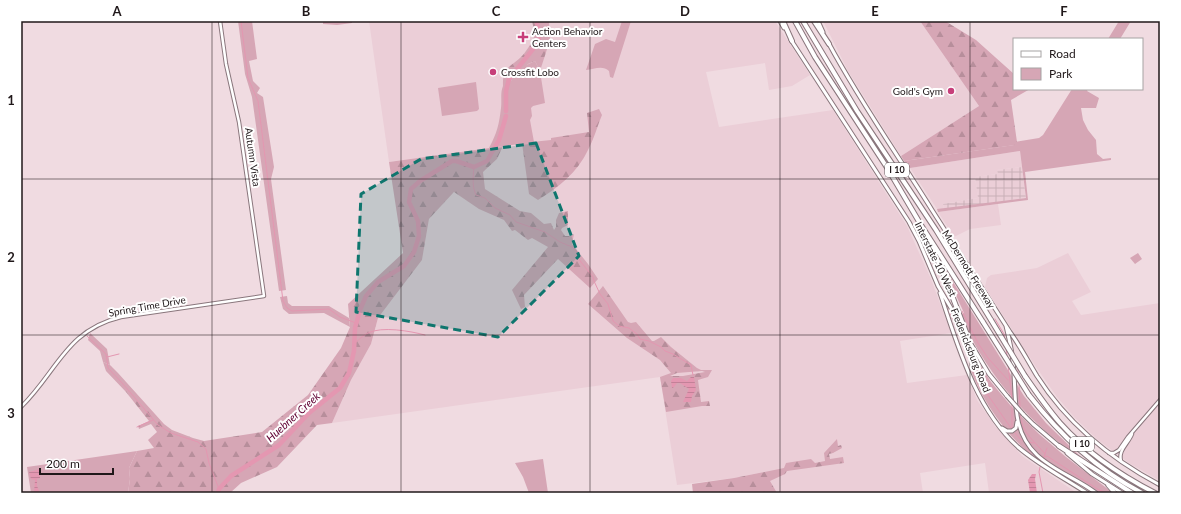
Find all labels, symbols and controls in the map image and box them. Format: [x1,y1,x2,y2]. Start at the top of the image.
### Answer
text: A [111,3,122,19]
text: B [302,3,311,19]
text: C [492,3,501,19]
text: D [680,3,690,19]
text: E [871,3,879,19]
text: F [1060,3,1068,19]
place label: Action Behavior Centers [532,25,603,49]
marker: Action Behavior Centers [517,31,529,43]
legend [1013,38,1143,90]
text: Road [1049,46,1076,61]
place label: Crossfit Lobo [501,66,559,78]
text: Park [1049,66,1073,81]
marker: Crossfit Lobo [488,67,498,77]
place label: Gold's Gym [893,85,943,97]
marker: Gold's Gym [946,86,956,96]
text: 1 [7,92,15,108]
street label: Autumn Vista [243,127,263,187]
road number: I 10 [885,163,909,177]
street label: Interstate 10 West [913,220,960,299]
street label: McDermott Freeway [940,227,999,311]
text: 2 [7,249,15,265]
street label: Spring Time Drive [107,293,187,319]
street label: Fredericksburg Road [949,306,993,394]
water label: Huebner Creek [263,389,323,444]
text: 3 [7,405,15,421]
road number: I 10 [1070,437,1094,451]
scale bar [40,450,113,476]
text: 200 m [46,456,80,471]

